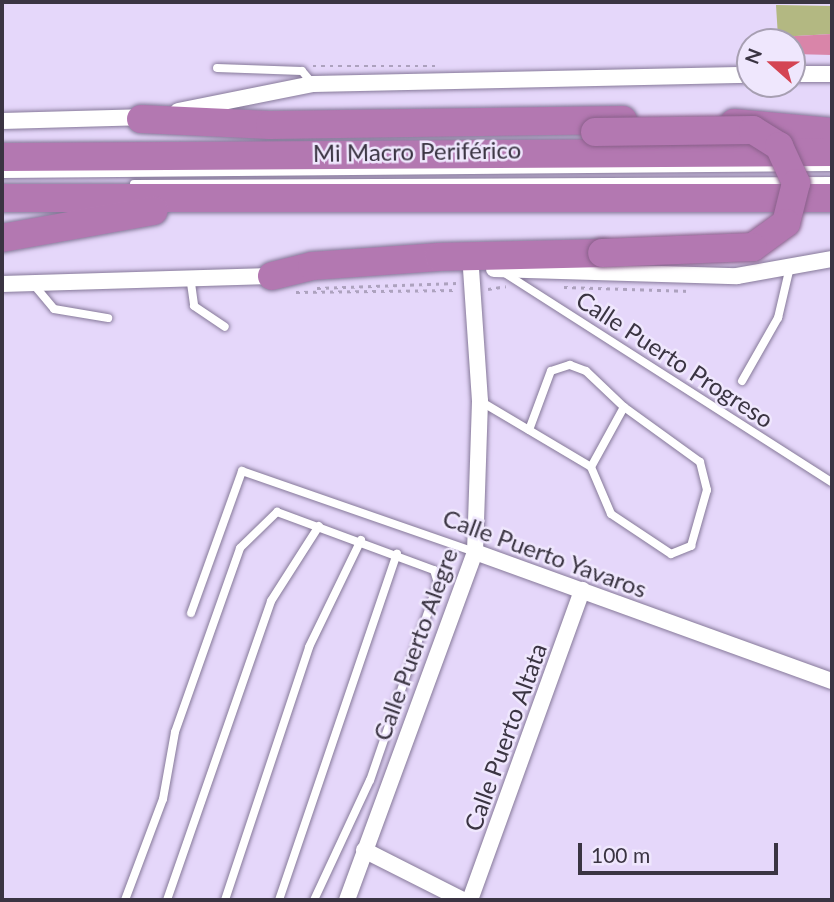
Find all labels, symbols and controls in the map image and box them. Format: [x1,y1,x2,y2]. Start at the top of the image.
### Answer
north arrow [736,28,806,98]
text: N [739,45,766,67]
street label: Mi Macro Periférico [313,135,521,167]
street label: Calle Puerto Progreso [571,285,779,433]
street label: Calle Puerto Yavaros [439,503,651,603]
street label: Calle Puerto Alegre [367,543,463,745]
street label: Calle Puerto Altata [458,639,552,835]
scale bar [582,828,782,872]
text: 100 m [591,842,650,867]

